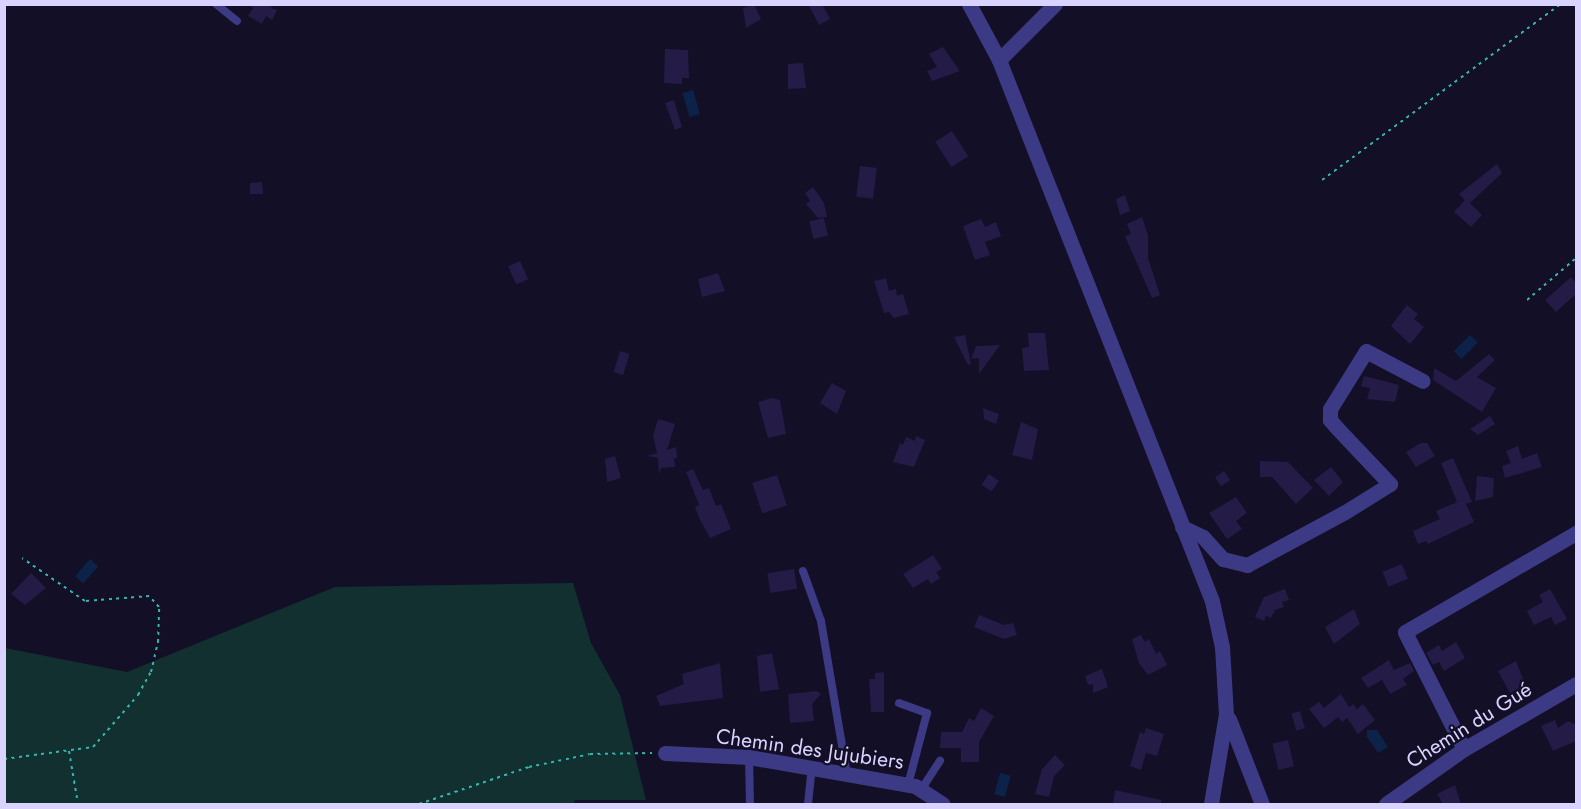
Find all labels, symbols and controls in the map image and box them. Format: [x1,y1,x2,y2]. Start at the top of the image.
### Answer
street label: Chemin du Gué [1402,676,1536,774]
street label: Chemin des Jujubiers [715,723,905,775]

